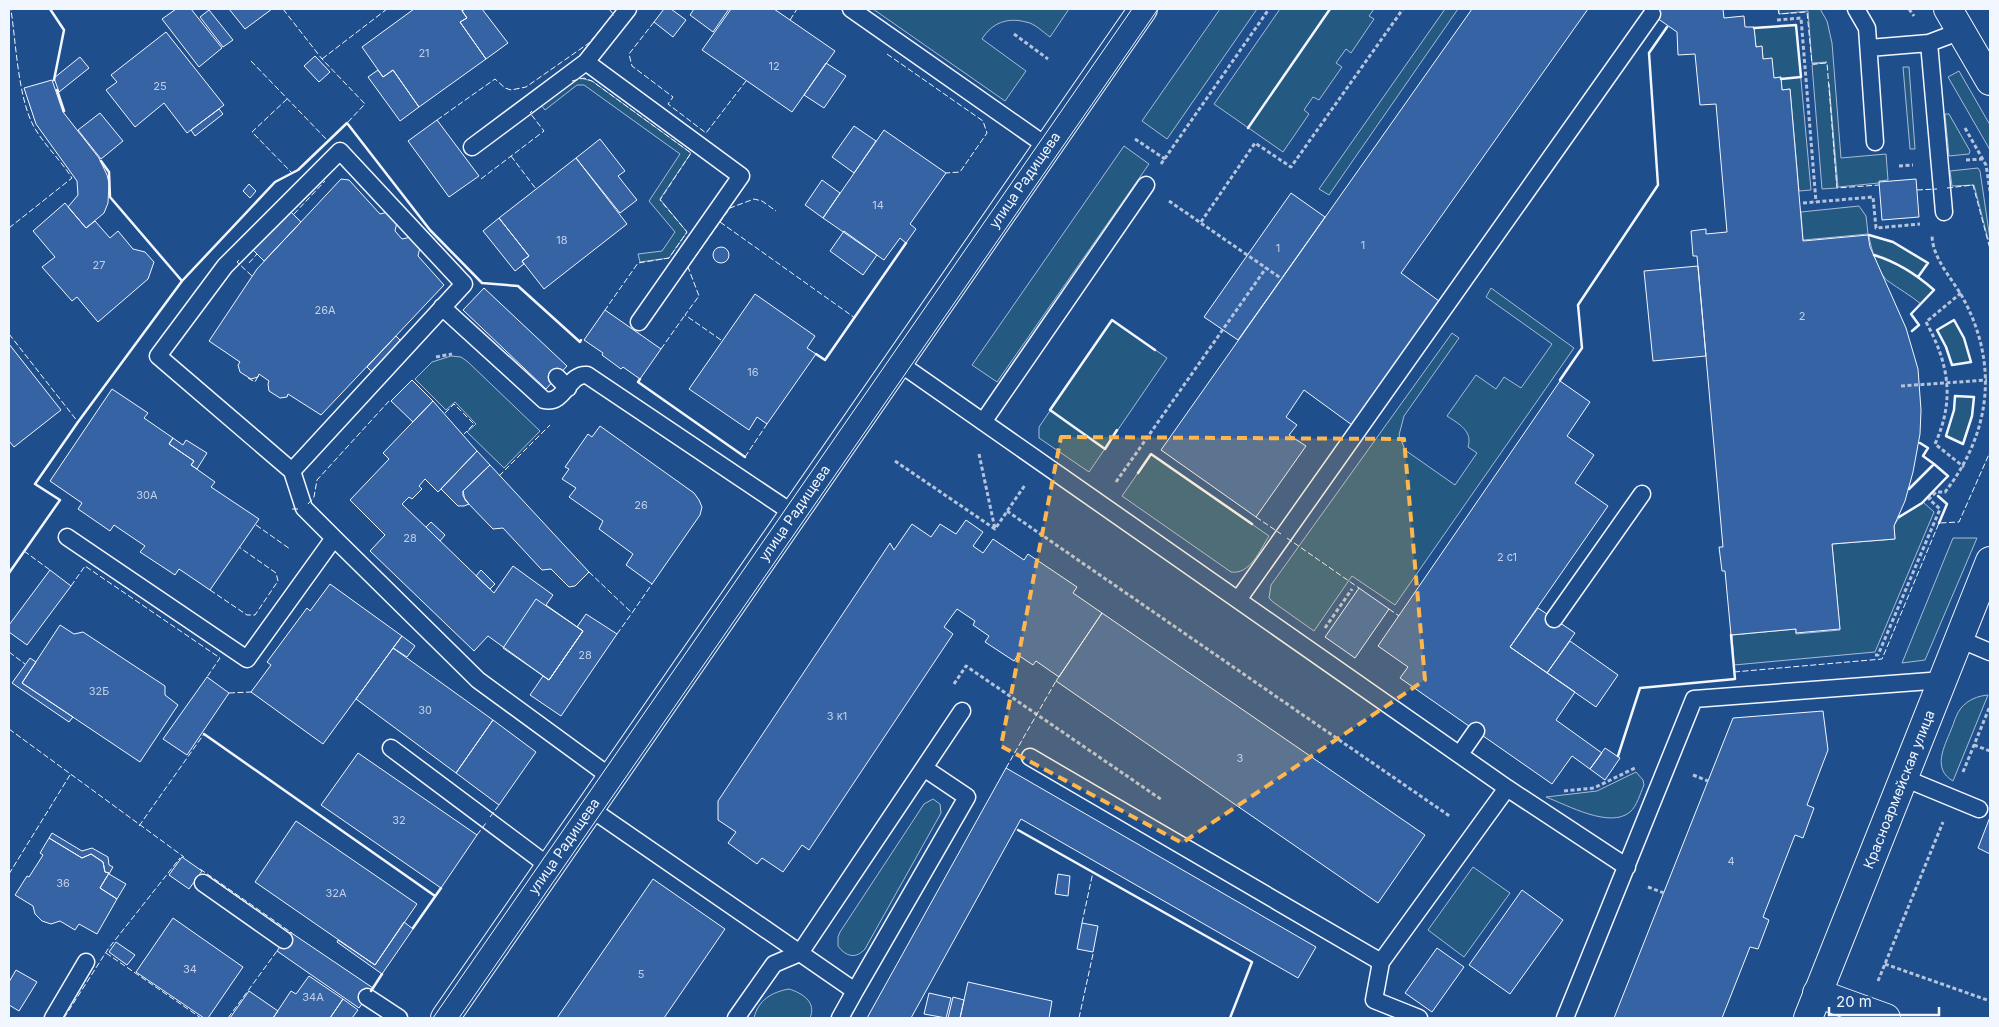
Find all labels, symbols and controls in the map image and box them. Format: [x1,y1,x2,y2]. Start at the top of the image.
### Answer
house number: 21 [418,46,430,60]
house number: 12 [768,59,780,73]
house number: 25 [153,79,167,93]
street label: улица Радищева [985,128,1064,231]
house number: 14 [872,198,884,212]
house number: 18 [556,233,568,247]
house number: 1 [1361,238,1365,252]
house number: 1 [1276,241,1280,255]
house number: 27 [93,258,105,272]
house number: 26А [314,303,336,317]
house number: 2 [1799,309,1805,323]
house number: 16 [747,365,759,379]
street label: улица Радищева [755,461,833,564]
house number: 30А [136,488,158,502]
house number: 26 [634,498,648,512]
house number: 28 [403,531,417,545]
house number: 2 с1 [1497,550,1517,564]
house number: 28 [578,648,592,662]
house number: 32Б [89,684,109,698]
house number: 30 [418,703,432,717]
street label: Красноармейская улица [1859,707,1938,871]
house number: 3 к1 [827,709,847,723]
house number: 3 [1237,751,1244,765]
street label: улица Радищева [524,794,603,897]
house number: 32 [392,813,406,827]
house number: 4 [1727,854,1735,868]
house number: 36 [56,876,70,890]
house number: 32А [325,886,347,900]
house number: 34 [183,962,197,976]
house number: 5 [638,967,645,981]
scale bar [1829,984,1939,1016]
house number: 34А [302,990,324,1004]
text: 20 m [1836,992,1872,1011]

